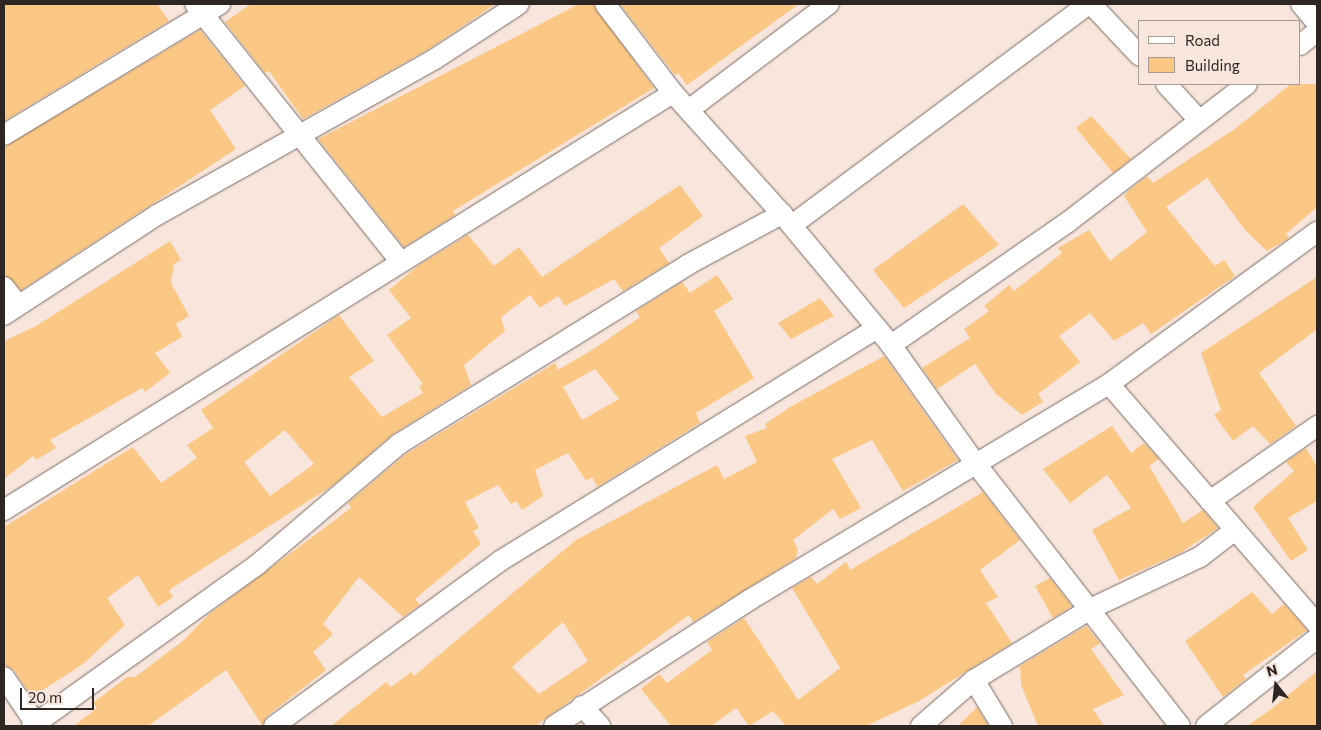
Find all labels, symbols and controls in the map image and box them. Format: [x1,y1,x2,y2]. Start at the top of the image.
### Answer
legend [1138,20,1301,85]
text: Road [1185,31,1220,49]
text: Building [1185,56,1240,74]
north arrow [1251,660,1301,710]
text: N [1264,660,1279,680]
scale bar [22,678,96,710]
text: 20 m [28,688,62,706]

